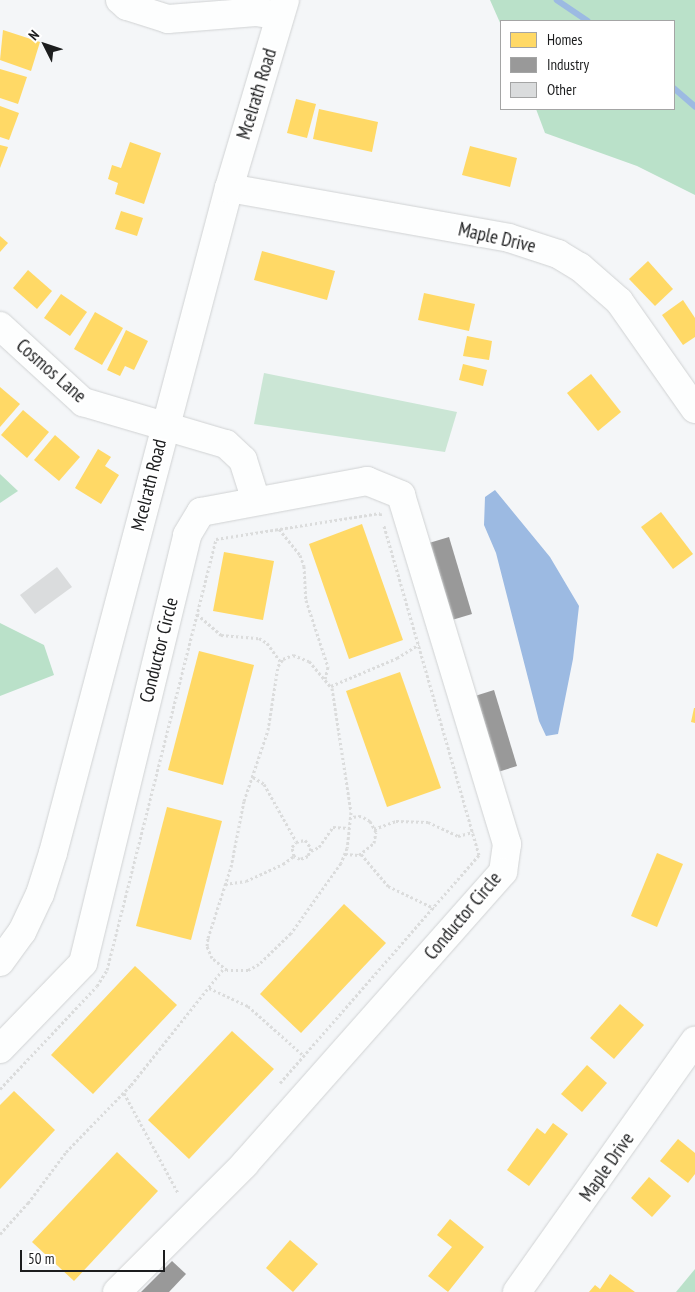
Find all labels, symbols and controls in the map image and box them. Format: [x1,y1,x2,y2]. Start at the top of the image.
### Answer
north arrow [20,20,70,70]
legend [500,20,675,110]
text: N [24,26,43,44]
text: Homes [547,30,583,49]
street label: Mcelrath Road [232,46,282,142]
text: Industry [547,55,589,74]
text: Other [547,80,576,99]
street label: Maple Drive [456,218,538,258]
street label: Cosmos Lane [11,334,91,408]
street label: Mcelrath Road [127,437,171,533]
street label: Conductor Circle [135,595,183,705]
street label: Conductor Circle [420,867,506,965]
street label: Maple Drive [575,1128,639,1206]
scale bar [22,1240,168,1272]
text: 50 m [28,1249,54,1268]

